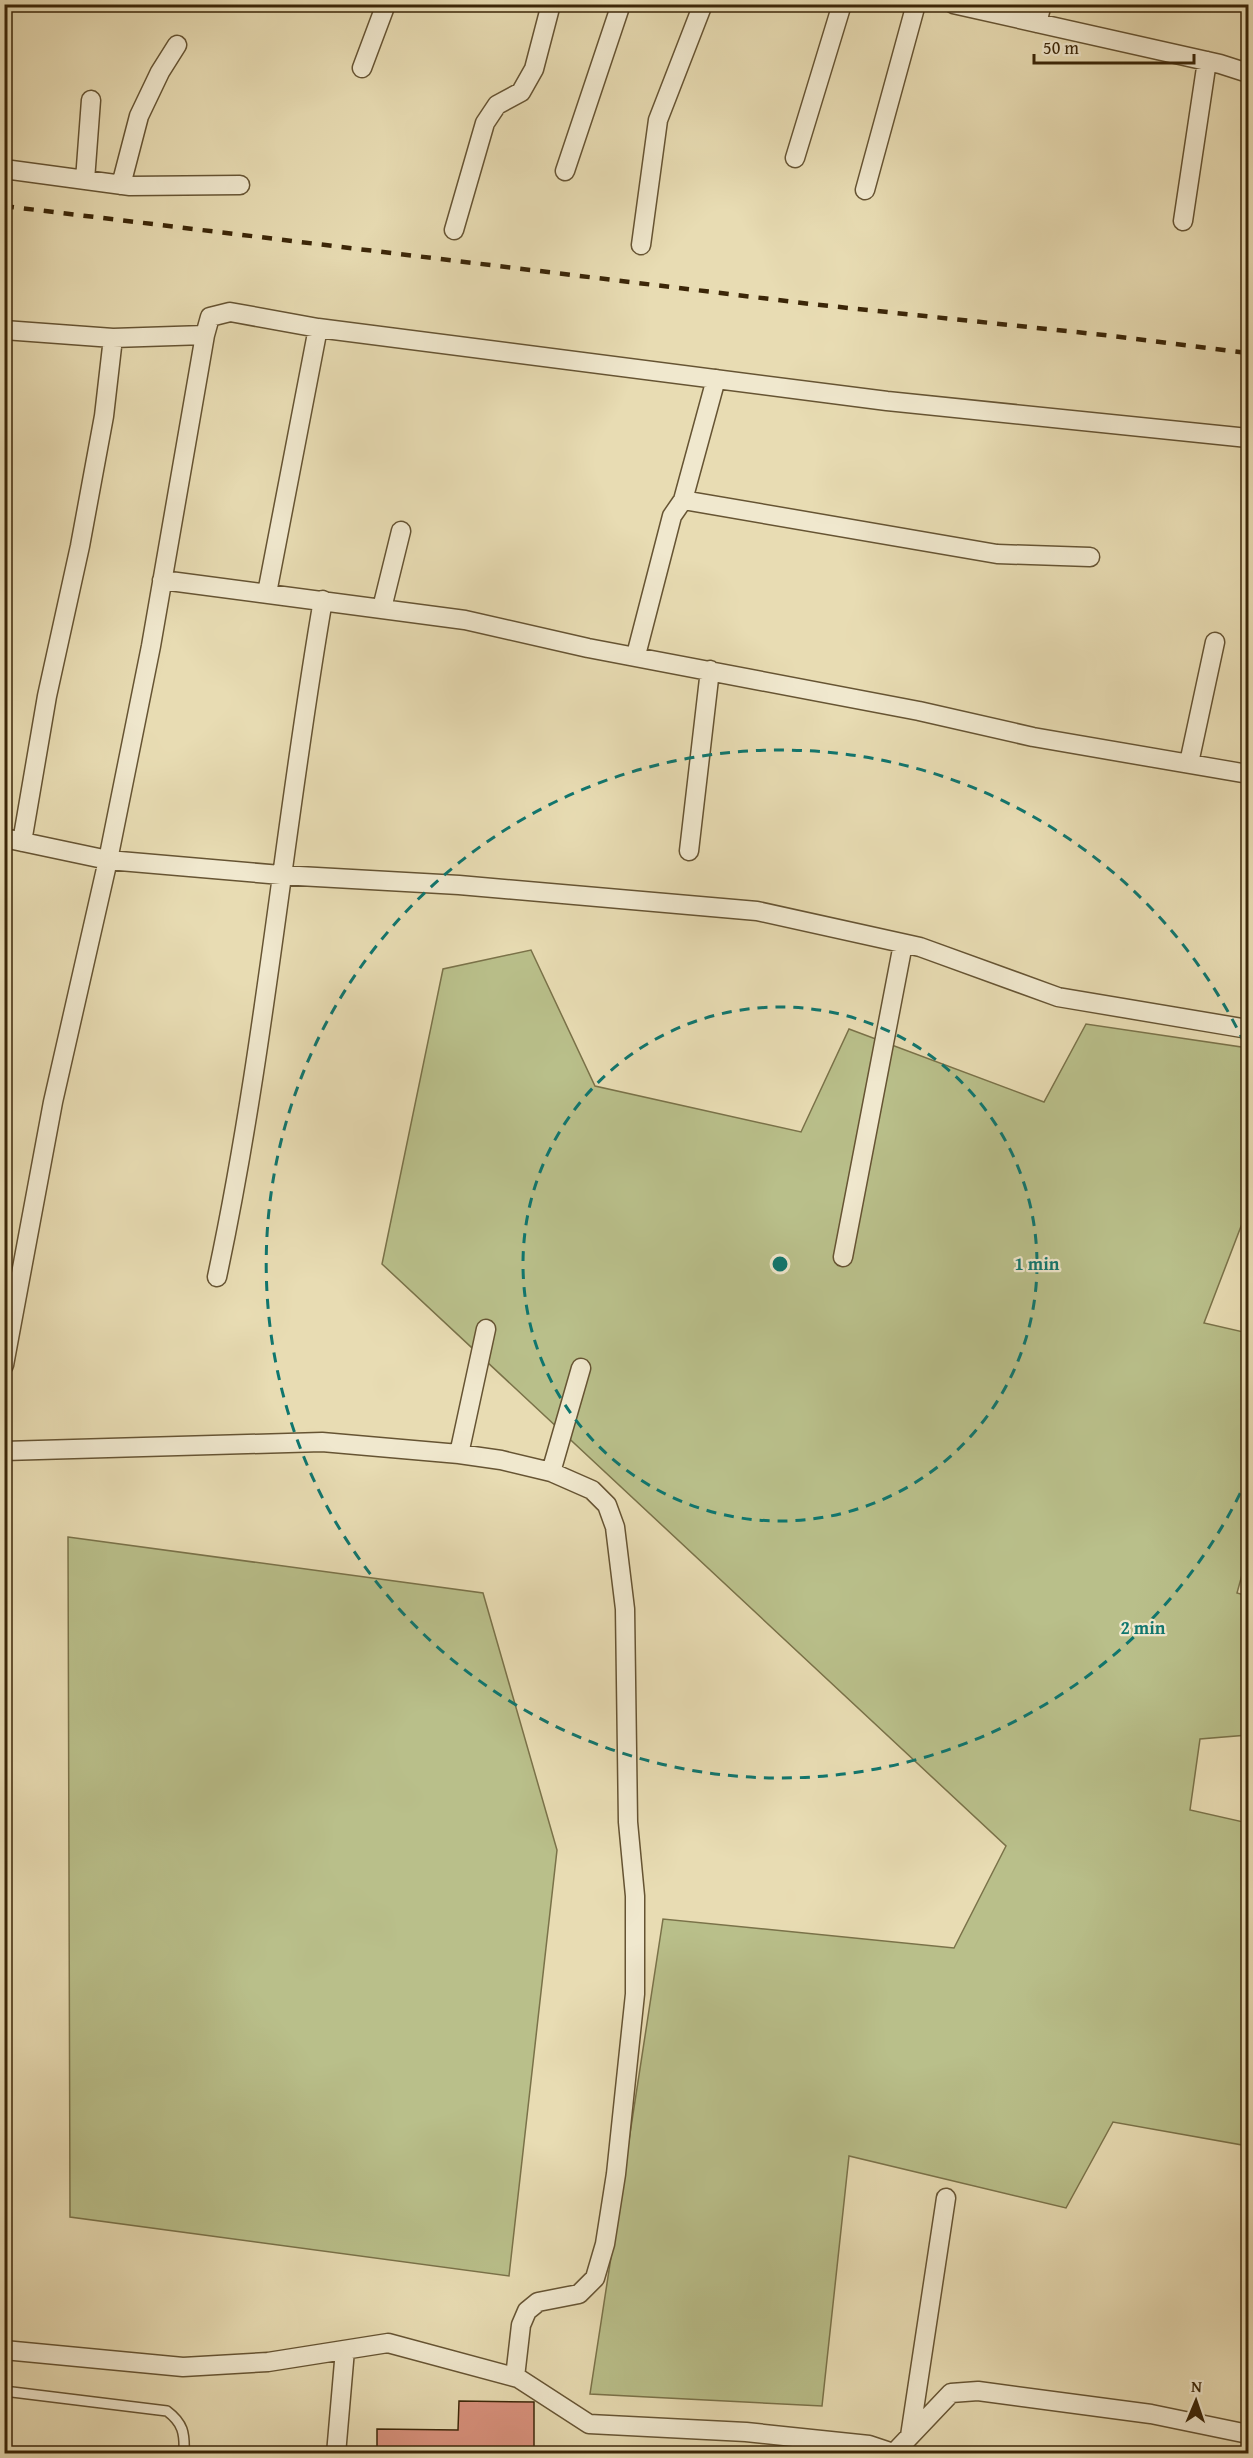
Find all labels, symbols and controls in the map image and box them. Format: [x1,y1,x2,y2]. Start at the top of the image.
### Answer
scale bar [1034,27,1194,65]
text: 50 m [1043,34,1079,61]
text: 1 min [1015,1250,1060,1277]
centre of rings [770,1254,790,1274]
text: 2 min [1121,1614,1166,1641]
north arrow [1166,2371,1226,2431]
text: N [1191,2374,1203,2398]

